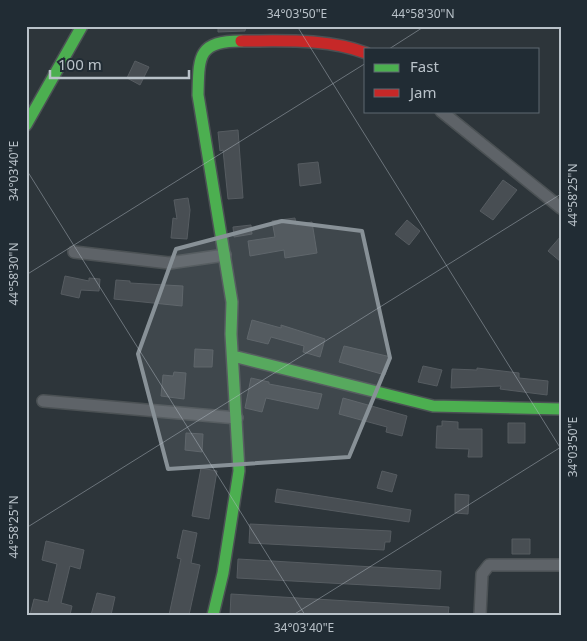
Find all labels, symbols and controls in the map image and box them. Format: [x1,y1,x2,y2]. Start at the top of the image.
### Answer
text: 34°03'50"E [267,5,327,22]
text: 44°58'30"N [391,5,455,22]
scale bar [50,48,189,80]
legend [364,48,540,112]
text: 100 m [58,54,102,74]
text: Fast [410,56,439,76]
text: Jam [408,82,437,102]
text: 34°03'40"E [5,141,22,201]
text: 44°58'25"N [564,163,581,227]
text: 44°58'30"N [5,242,22,306]
text: 34°03'50"E [564,417,581,477]
text: 44°58'25"N [5,495,22,559]
text: 34°03'40"E [274,619,334,636]

